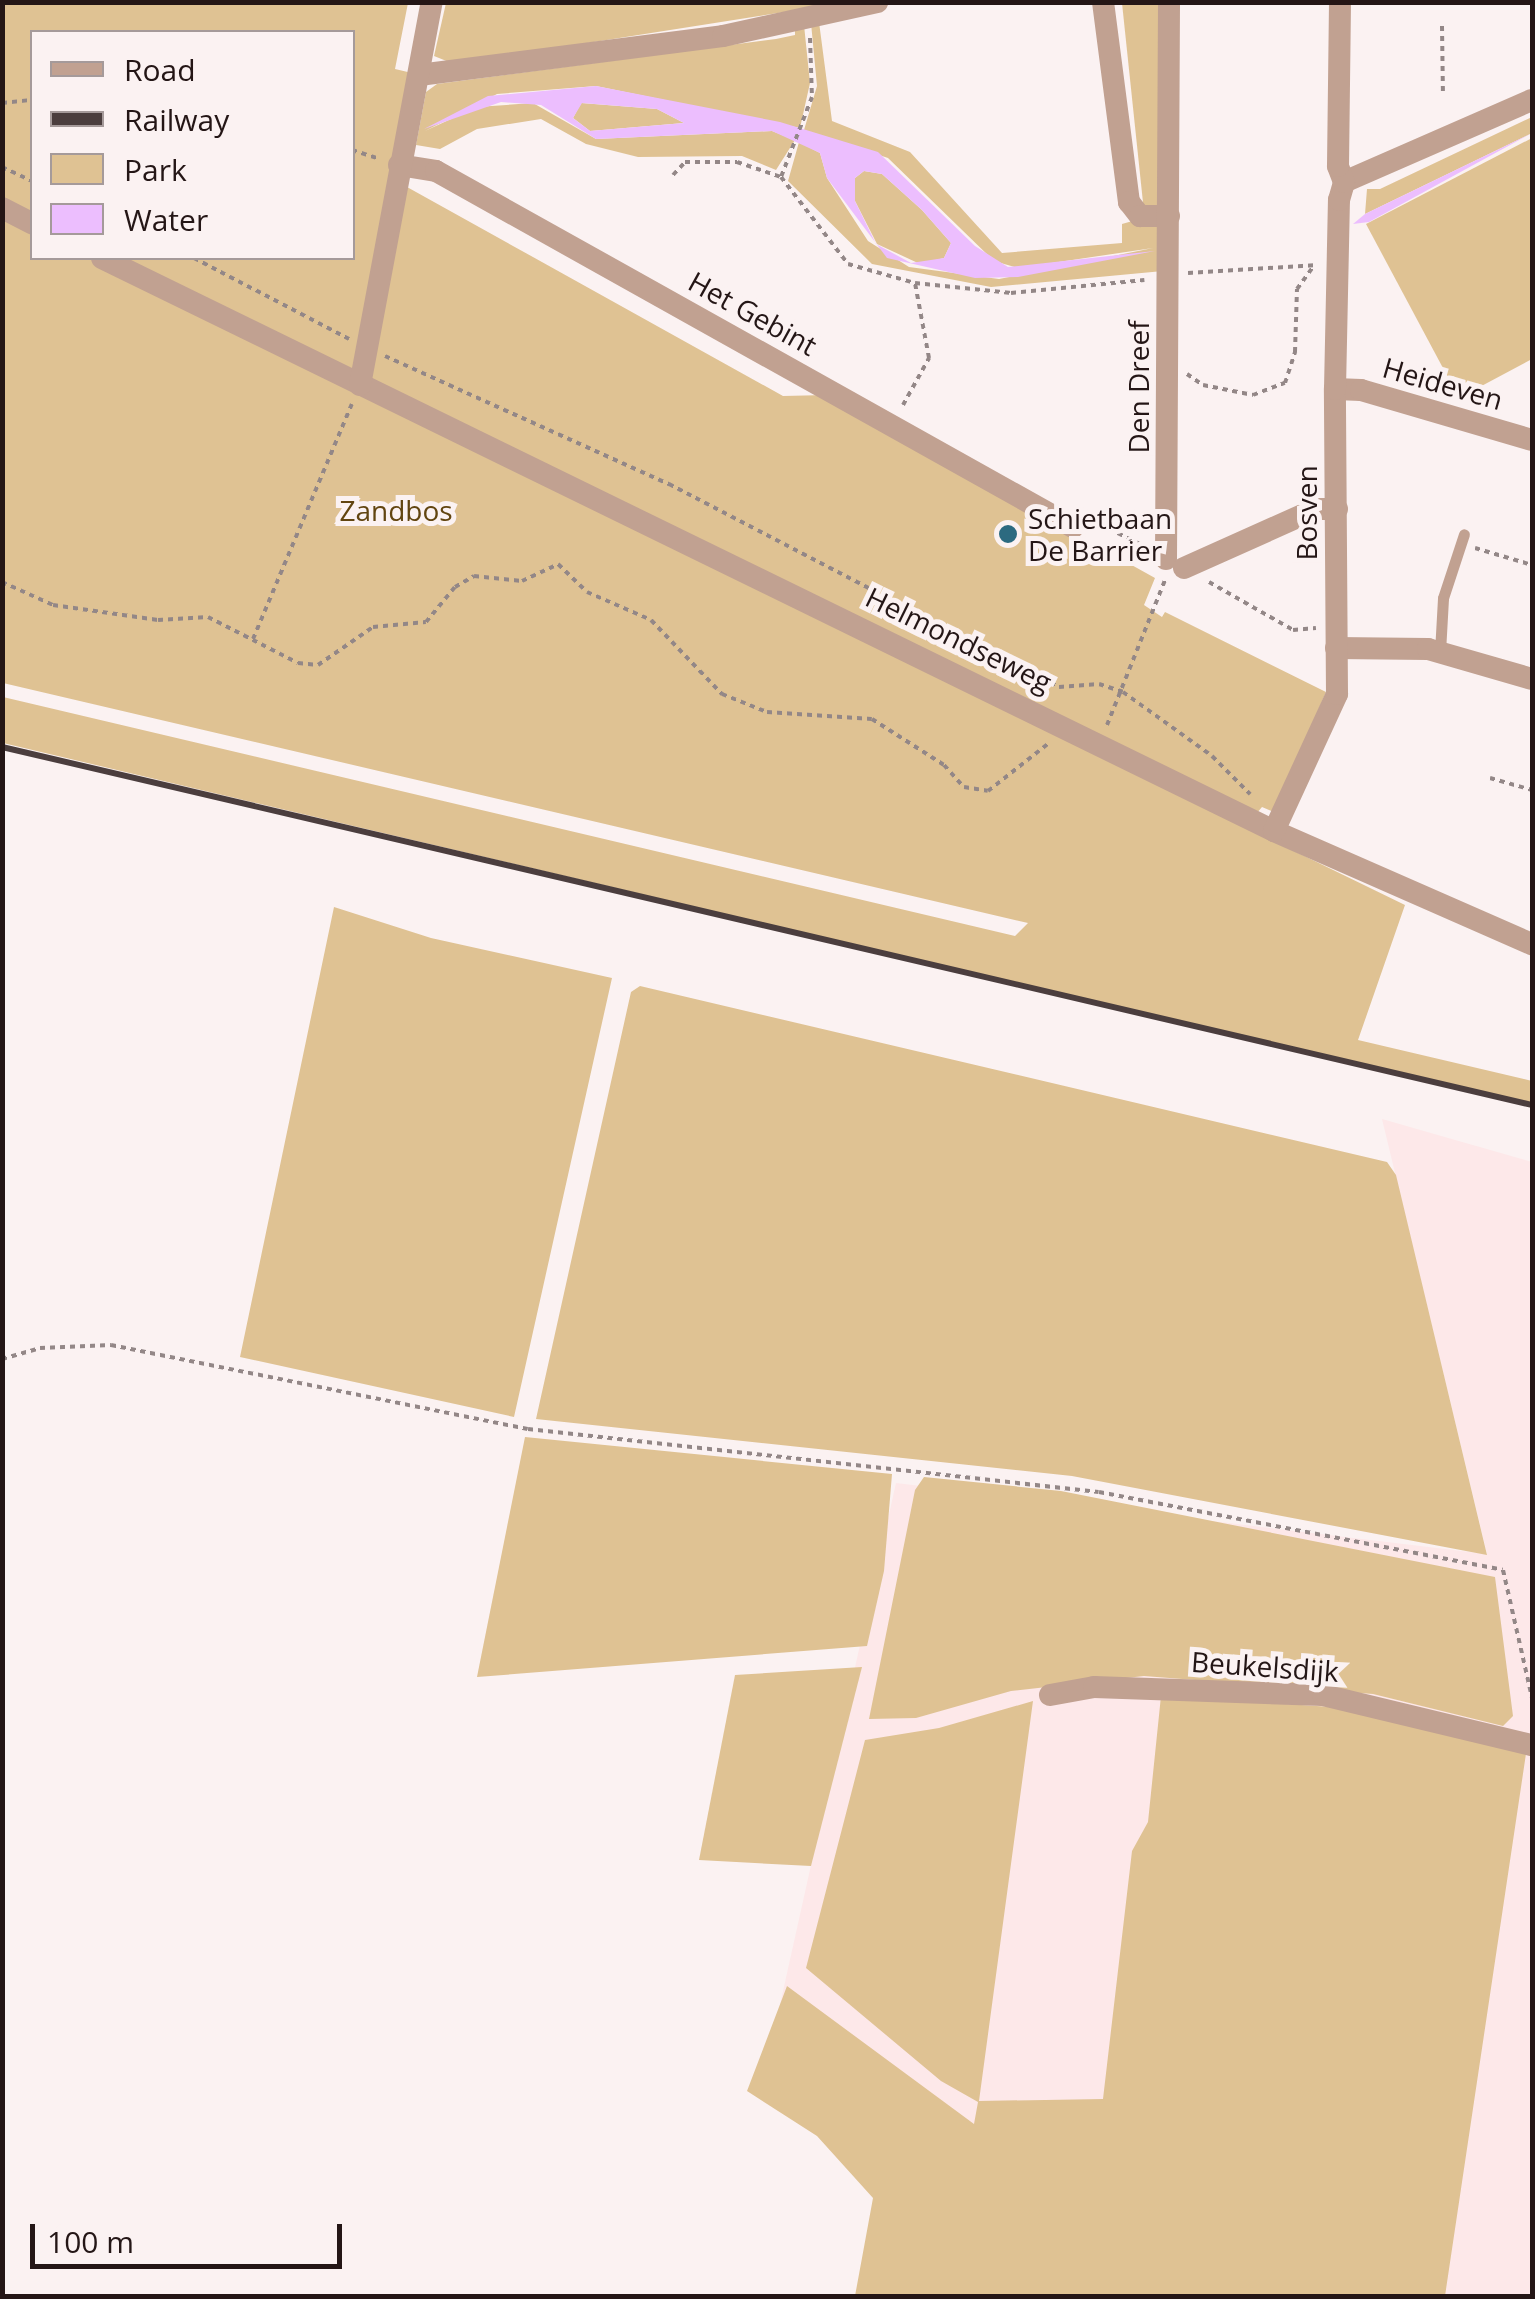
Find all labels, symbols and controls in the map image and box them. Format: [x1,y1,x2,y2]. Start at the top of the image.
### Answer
legend [30,30,355,260]
text: Road [124,49,196,90]
text: Railway [124,99,229,140]
text: Park [124,149,187,190]
text: Water [124,199,208,240]
street label: Het Gebint [683,264,823,362]
street label: Den Dreef [1121,320,1155,454]
street label: Heideven [1379,350,1507,416]
street label: Bosven [1289,465,1323,561]
park label: Zandbos [339,493,453,527]
place label: Schietbaan De Barrier [1028,501,1172,567]
marker: Schietbaan De Barrier [997,523,1019,545]
street label: Helmondseweg [861,580,1057,698]
street label: Beukelsdijk [1190,1644,1340,1688]
scale bar [35,2204,348,2266]
text: 100 m [47,2221,134,2262]

